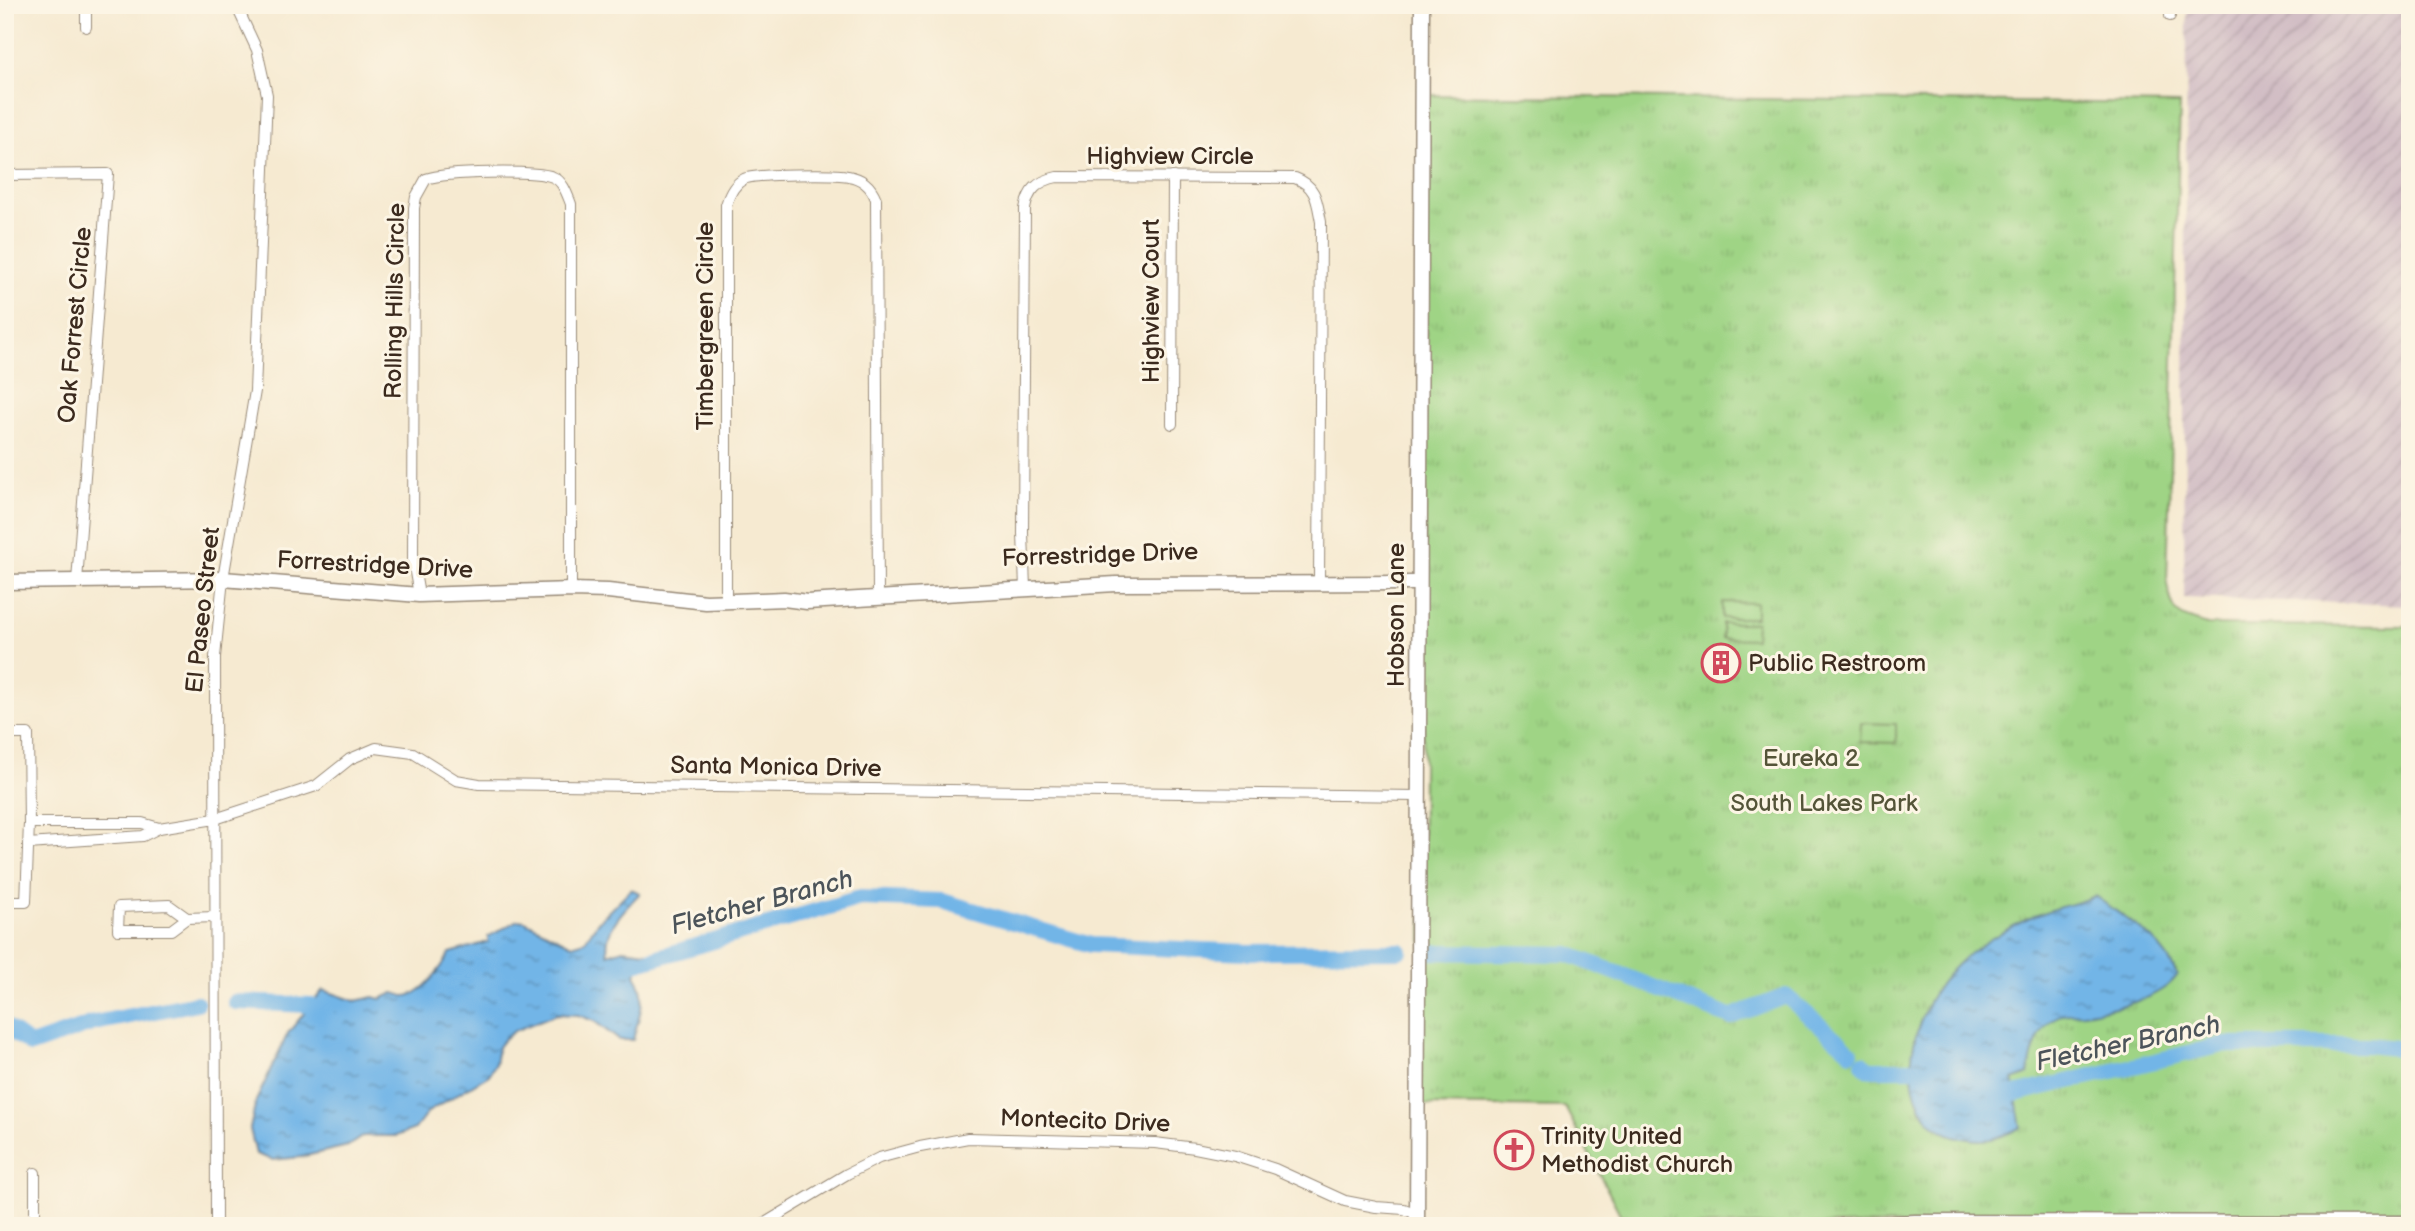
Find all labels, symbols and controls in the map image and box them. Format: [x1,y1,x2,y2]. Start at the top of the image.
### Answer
street label: Highview Circle [1086,142,1254,171]
street label: Rolling Hills Circle [379,203,411,399]
street label: Highview Court [1137,218,1166,383]
street label: Timbergreen Circle [691,222,720,430]
street label: Oak Forrest Circle [52,226,98,424]
street label: El Paseo Street [180,525,226,695]
street label: Forrestridge Drive [1001,537,1199,573]
street label: Hobson Lane [1382,543,1411,687]
street label: Forrestridge Drive [276,545,474,585]
building icon: Public Restroom [1700,642,1742,684]
place label: Public Restroom [1748,649,1926,678]
park label: Eureka 2 [1763,744,1859,773]
street label: Santa Monica Drive [670,751,882,783]
park label: South Lakes Park [1730,789,1918,818]
water label: Fletcher Branch [667,864,857,942]
water label: Fletcher Branch [2033,1009,2223,1079]
street label: Montecito Drive [999,1104,1171,1138]
place label: Trinity United Methodist Church [1541,1122,1733,1179]
church icon: Trinity United Methodist Church [1493,1129,1535,1171]

